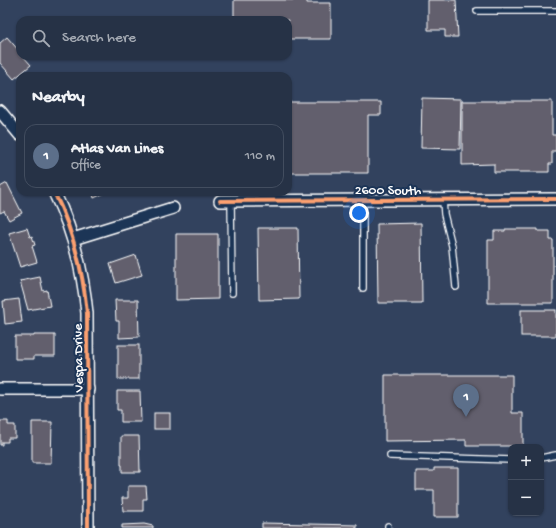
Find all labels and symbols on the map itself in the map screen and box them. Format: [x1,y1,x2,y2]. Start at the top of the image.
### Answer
street label: 2600 South [355,183,422,200]
your location [349,203,369,223]
street label: Vespa Drive [70,323,89,393]
pin: 1 [453,384,479,417]

